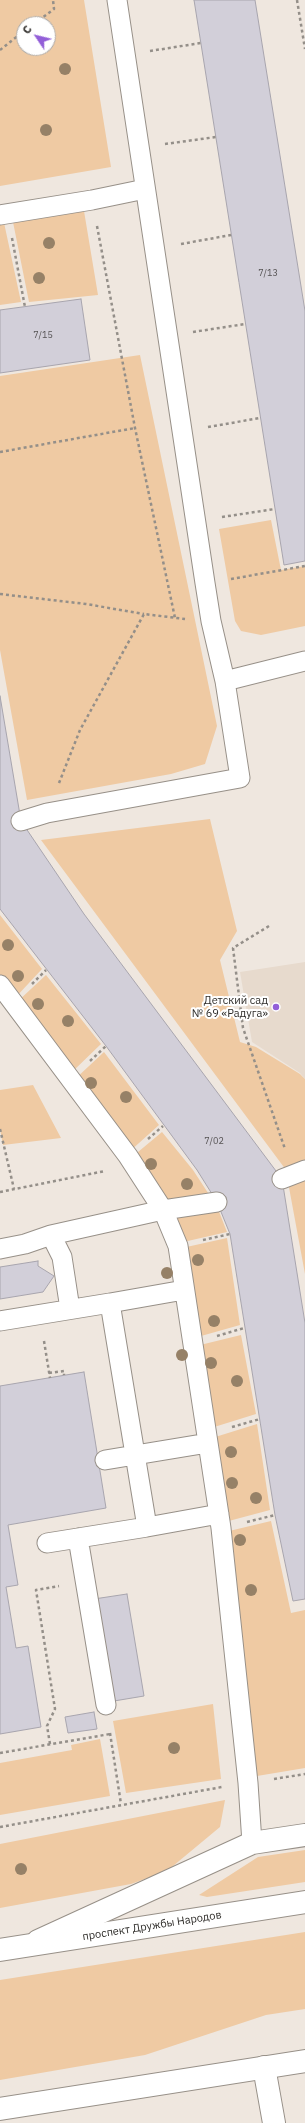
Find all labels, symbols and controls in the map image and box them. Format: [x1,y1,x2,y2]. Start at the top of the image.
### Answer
north arrow [16,16,56,56]
text: С [19,23,35,37]
house number: 7/13 [258,268,278,278]
house number: 7/15 [33,330,53,340]
place label: Детский сад № 69 «Радуга» [192,994,268,1020]
marker: Детский сад № 69 «Радуга» [271,1002,281,1012]
house number: 7/02 [204,1136,224,1146]
street label: проспект Дружбы Народов [82,1908,222,1944]

